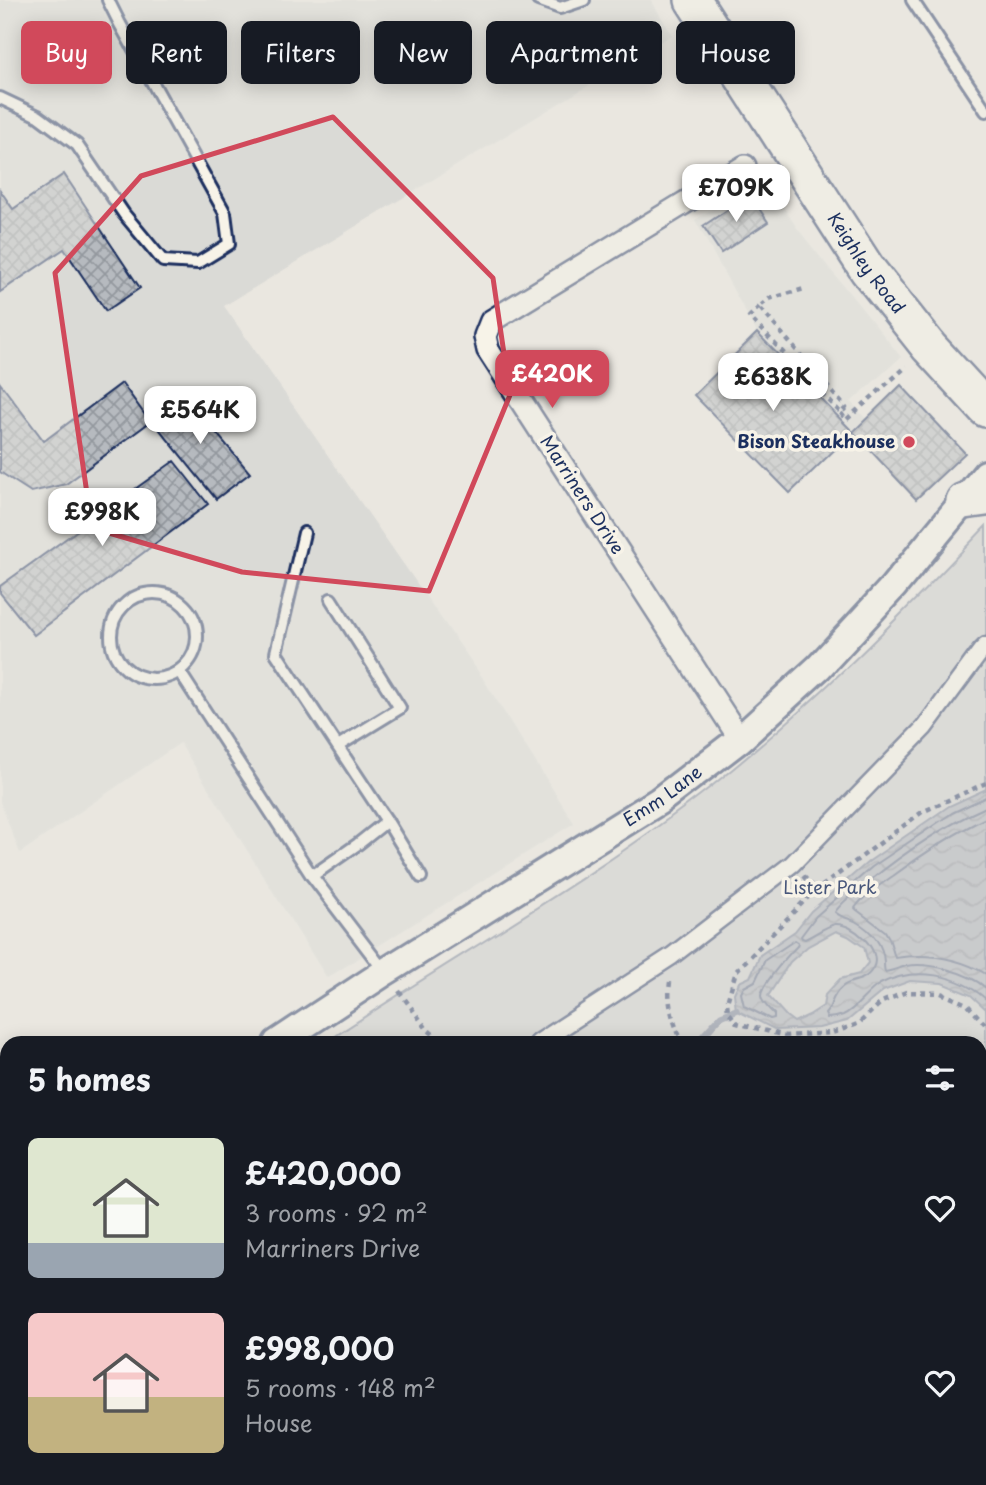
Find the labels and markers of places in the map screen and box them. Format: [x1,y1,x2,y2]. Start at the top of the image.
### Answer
pin: £709K [687,164,785,224]
pin: £420K [503,350,601,410]
pin: £638K [724,354,822,413]
pin: £564K [151,386,249,446]
place label: Bison Steakhouse [737,427,895,454]
marker: Bison Steakhouse [901,434,917,450]
pin: £998K [53,489,151,548]

